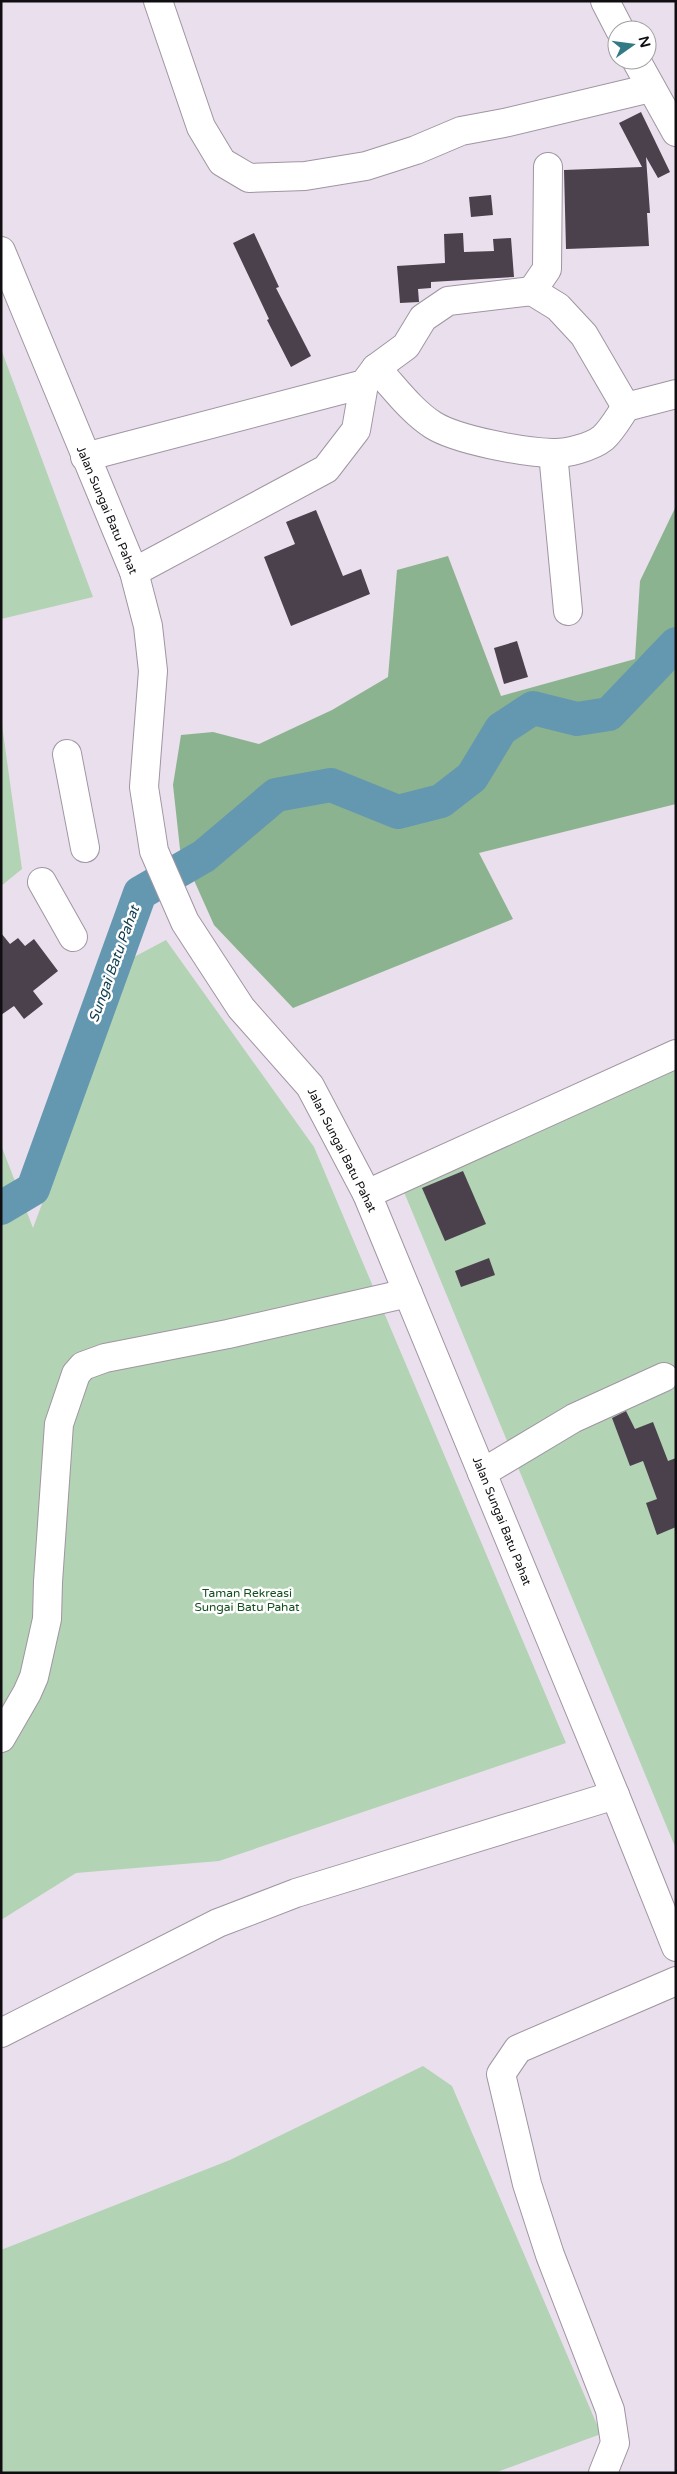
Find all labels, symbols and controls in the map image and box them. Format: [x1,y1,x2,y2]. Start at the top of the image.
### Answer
north arrow [607,20,657,70]
text: N [635,34,654,49]
street label: Jalan Sungai Batu Pahat [74,444,141,577]
water label: Sungai Batu Pahat [85,902,144,1025]
street label: Jalan Sungai Batu Pahat [304,1085,380,1215]
street label: Jalan Sungai Batu Pahat [470,1455,534,1588]
park label: Taman Rekreasi Sungai Batu Pahat [194,1586,300,1614]

